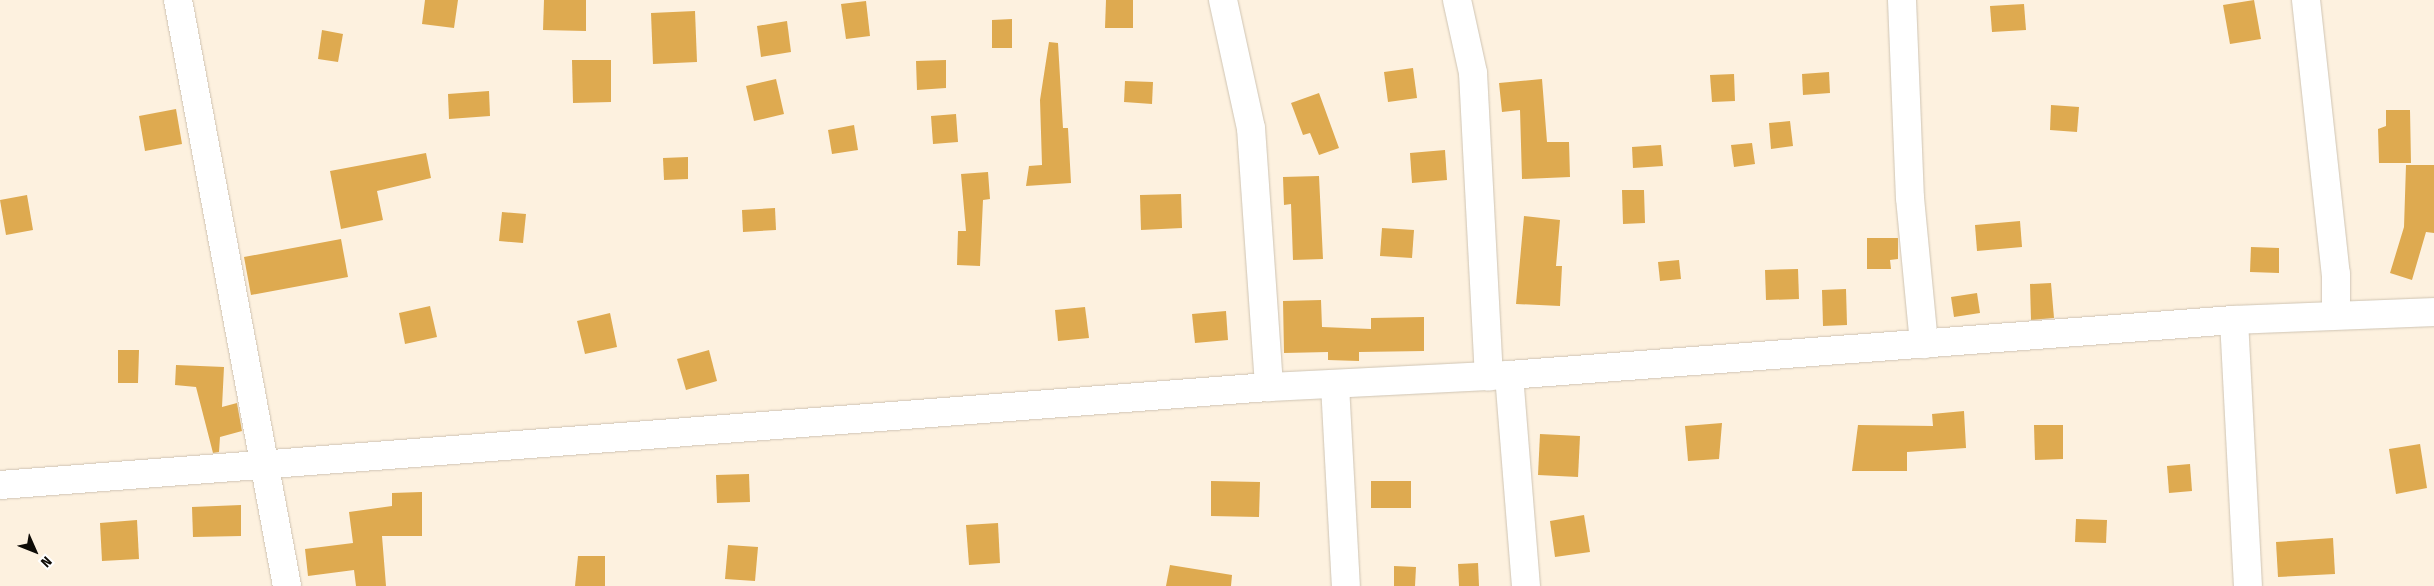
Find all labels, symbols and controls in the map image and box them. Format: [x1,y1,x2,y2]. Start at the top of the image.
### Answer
north arrow [10,526,60,576]
text: N [37,553,55,571]

